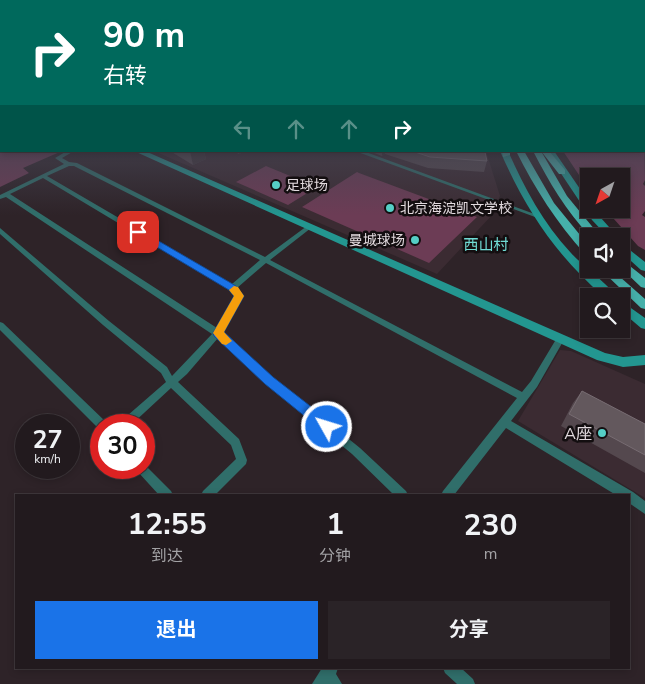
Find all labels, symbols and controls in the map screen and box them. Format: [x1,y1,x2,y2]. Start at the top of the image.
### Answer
text: 90 m [103,12,185,59]
icon: right [20,20,85,85]
text: 右转 [103,61,147,91]
icon: left [229,115,257,143]
icon: ahead [282,115,310,143]
icon: ahead [335,115,363,143]
icon: right [388,115,416,143]
north arrow [580,168,630,218]
map controls [580,168,630,338]
place label: 足球场 [286,176,328,195]
marker: 足球场 [270,179,282,191]
place label: 北京海淀凯文学校 [400,199,512,218]
marker: 北京海淀凯文学校 [384,202,396,214]
pin [117,211,159,253]
icon: arrive [124,218,152,246]
button: sound [580,228,630,278]
place label: 曼城球场 [349,231,405,250]
marker: 曼城球场 [409,234,421,246]
district label: 西山村 [463,235,509,255]
button: search [580,288,630,338]
position arrow [300,400,352,452]
speed limit sign: 30 [90,414,155,479]
text: 27 [32,423,63,457]
place label: A座 [564,423,592,445]
marker: A座 [596,427,608,439]
text: km/h [34,451,61,467]
text: 12:55 [127,504,207,545]
text: 1 [326,504,344,545]
text: 230 [464,505,518,546]
text: m [484,543,497,565]
text: 到达 [151,545,183,567]
text: 分钟 [319,545,351,567]
button: 退出 [35,601,318,659]
button: 分享 [328,601,610,659]

